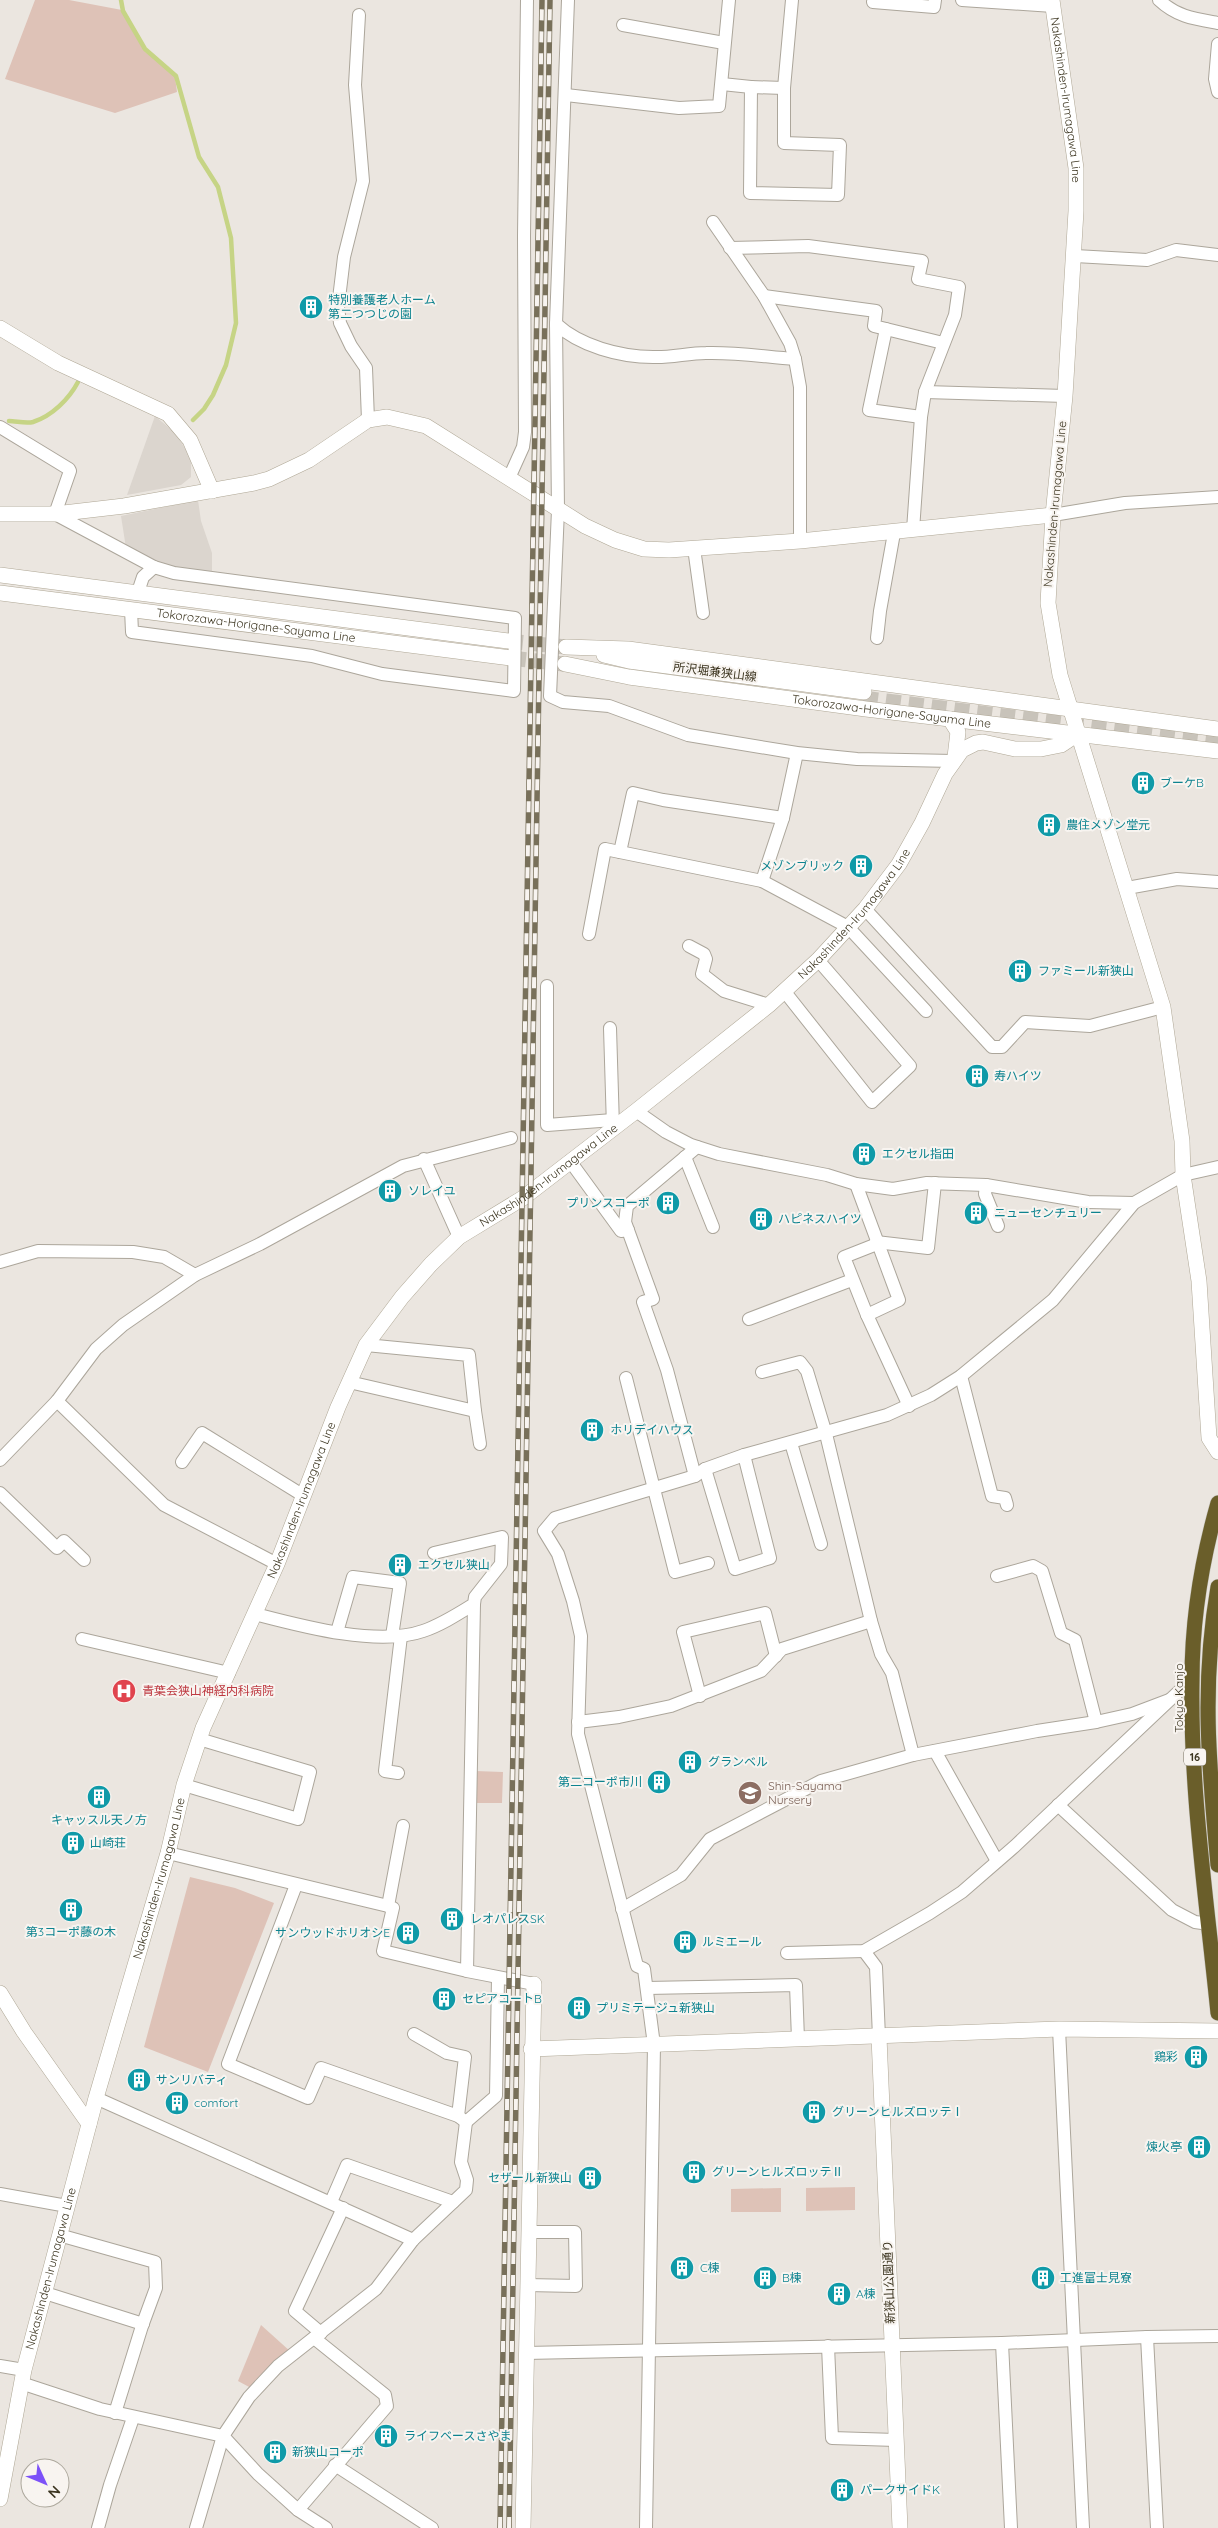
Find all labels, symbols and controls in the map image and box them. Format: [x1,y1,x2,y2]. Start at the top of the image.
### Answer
street label: Nakashinden-Irumagawa Line [1048,16,1084,183]
place label: 特別養護老人ホーム 第二つつじの園 [328,292,436,321]
building icon: 特別養護老人ホーム 第二つつじの園 [298,294,324,320]
street label: Nakashinden-Irumagawa Line [1040,420,1069,588]
street label: Tokorozawa-Horigane-Sayama Line [156,605,357,645]
street label: 所沢堀兼狭山線 [672,659,758,684]
street label: Tokorozawa-Horigane-Sayama Line [791,691,992,731]
building icon: ブーケB [1130,770,1156,796]
place label: ブーケB [1160,775,1204,790]
building icon: 農住メゾン堂元 [1036,812,1062,838]
place label: 農住メゾン堂元 [1066,817,1150,832]
street label: Nakashinden-Irumagawa Line [794,846,913,982]
building icon: メゾンブリック [848,853,874,879]
place label: メゾンブリック [760,858,844,873]
building icon: ファミール新狭山 [1007,958,1033,984]
place label: ファミール新狭山 [1038,963,1134,978]
building icon: 寿ハイツ [964,1063,990,1089]
place label: 寿ハイツ [994,1068,1042,1083]
street label: Nakashinden-Irumagawa Line [477,1120,621,1230]
building icon: エクセル指田 [851,1141,877,1167]
place label: エクセル指田 [882,1146,954,1161]
building icon: ソレイユ [377,1178,403,1204]
place label: ソレイユ [408,1183,456,1198]
building icon: プリンスコーポ [655,1190,681,1216]
place label: プリンスコーポ [566,1195,650,1210]
building icon: ニューセンチュリー [963,1200,989,1226]
place label: ニューセンチュリー [994,1205,1102,1220]
building icon: ハピネスハイツ [748,1206,774,1232]
place label: ハピネスハイツ [778,1211,862,1226]
building icon: ホリデイハウス [579,1417,605,1443]
street label: Nakashinden-Irumagawa Line [263,1419,339,1581]
place label: ホリデイハウス [610,1422,694,1437]
building icon: エクセル狭山 [387,1552,413,1578]
place label: エクセル狭山 [418,1557,490,1572]
street label: Tokyo Kanjo [1171,1663,1186,1733]
hospital icon: 青葉会狭山神経内科病院 [111,1678,137,1704]
place label: 青葉会狭山神経内科病院 [142,1683,274,1698]
road number: 16 [1184,1748,1206,1765]
building icon: グランベル [677,1749,703,1775]
place label: グランベル [708,1754,768,1769]
building icon: 第二コーポ市川 [646,1769,672,1795]
place label: 第二コーポ市川 [558,1774,642,1789]
place label: Shin-Sayama Nursery [768,1778,842,1807]
school or university icon: Shin-Sayama Nursery [737,1780,763,1806]
building icon: キャッスル天ノ方 [86,1784,112,1810]
street label: Nakashinden-Irumagawa Line [129,1796,188,1961]
place label: キャッスル天ノ方 [51,1812,147,1827]
building icon: 山崎荘 [60,1830,86,1856]
place label: 山崎荘 [90,1835,126,1850]
building icon: 第3コーポ藤の木 [58,1897,84,1923]
building icon: レオパレスSK [439,1906,465,1932]
place label: レオパレスSK [470,1911,545,1926]
building icon: サンウッドホリオシE [395,1920,421,1946]
place label: 第3コーポ藤の木 [26,1924,116,1939]
place label: サンウッドホリオシE [275,1925,390,1940]
building icon: ルミエール [672,1929,698,1955]
place label: ルミエール [702,1934,762,1949]
building icon: セピアコートB [431,1986,457,2012]
place label: セピアコートB [462,1991,542,2006]
building icon: プリミテージュ新狭山 [566,1995,592,2021]
place label: プリミテージュ新狭山 [596,2000,715,2015]
building icon: 鶏彩 [1183,2044,1209,2070]
place label: 鶏彩 [1154,2049,1178,2064]
building icon: サンリバティ [126,2067,152,2093]
place label: サンリバティ [156,2072,227,2087]
building icon: comfort [164,2090,190,2116]
place label: comfort [194,2095,238,2110]
building icon: グリーンヒルズロッテⅠ [801,2099,827,2125]
place label: グリーンヒルズロッテⅠ [832,2104,963,2119]
building icon: 煉火亭 [1186,2134,1212,2160]
place label: 煉火亭 [1146,2139,1182,2154]
building icon: グリーンヒルズロッテⅡ [681,2159,707,2185]
place label: グリーンヒルズロッテⅡ [712,2164,843,2179]
building icon: セザール新狭山 [577,2165,603,2191]
place label: セザール新狭山 [488,2170,572,2185]
street label: Nakashinden-Irumagawa Line [22,2186,79,2351]
street label: 新狭山公園通り [880,2240,897,2324]
building icon: C棟 [669,2255,695,2281]
place label: C棟 [700,2260,720,2275]
building icon: B棟 [752,2265,778,2291]
building icon: 工進富士見寮 [1030,2265,1056,2291]
place label: B棟 [782,2270,802,2285]
place label: 工進富士見寮 [1060,2270,1132,2285]
building icon: A棟 [826,2281,852,2307]
place label: A棟 [856,2286,876,2301]
building icon: ライフベースさやま [373,2423,399,2449]
place label: ライフベースさやま [404,2428,511,2443]
building icon: 新狭山コーポ [262,2439,288,2465]
place label: 新狭山コーポ [292,2444,364,2459]
north arrow [20,2458,70,2508]
building icon: パークサイドK [829,2477,855,2503]
text: N [44,2482,64,2502]
place label: パークサイドK [860,2482,940,2497]

